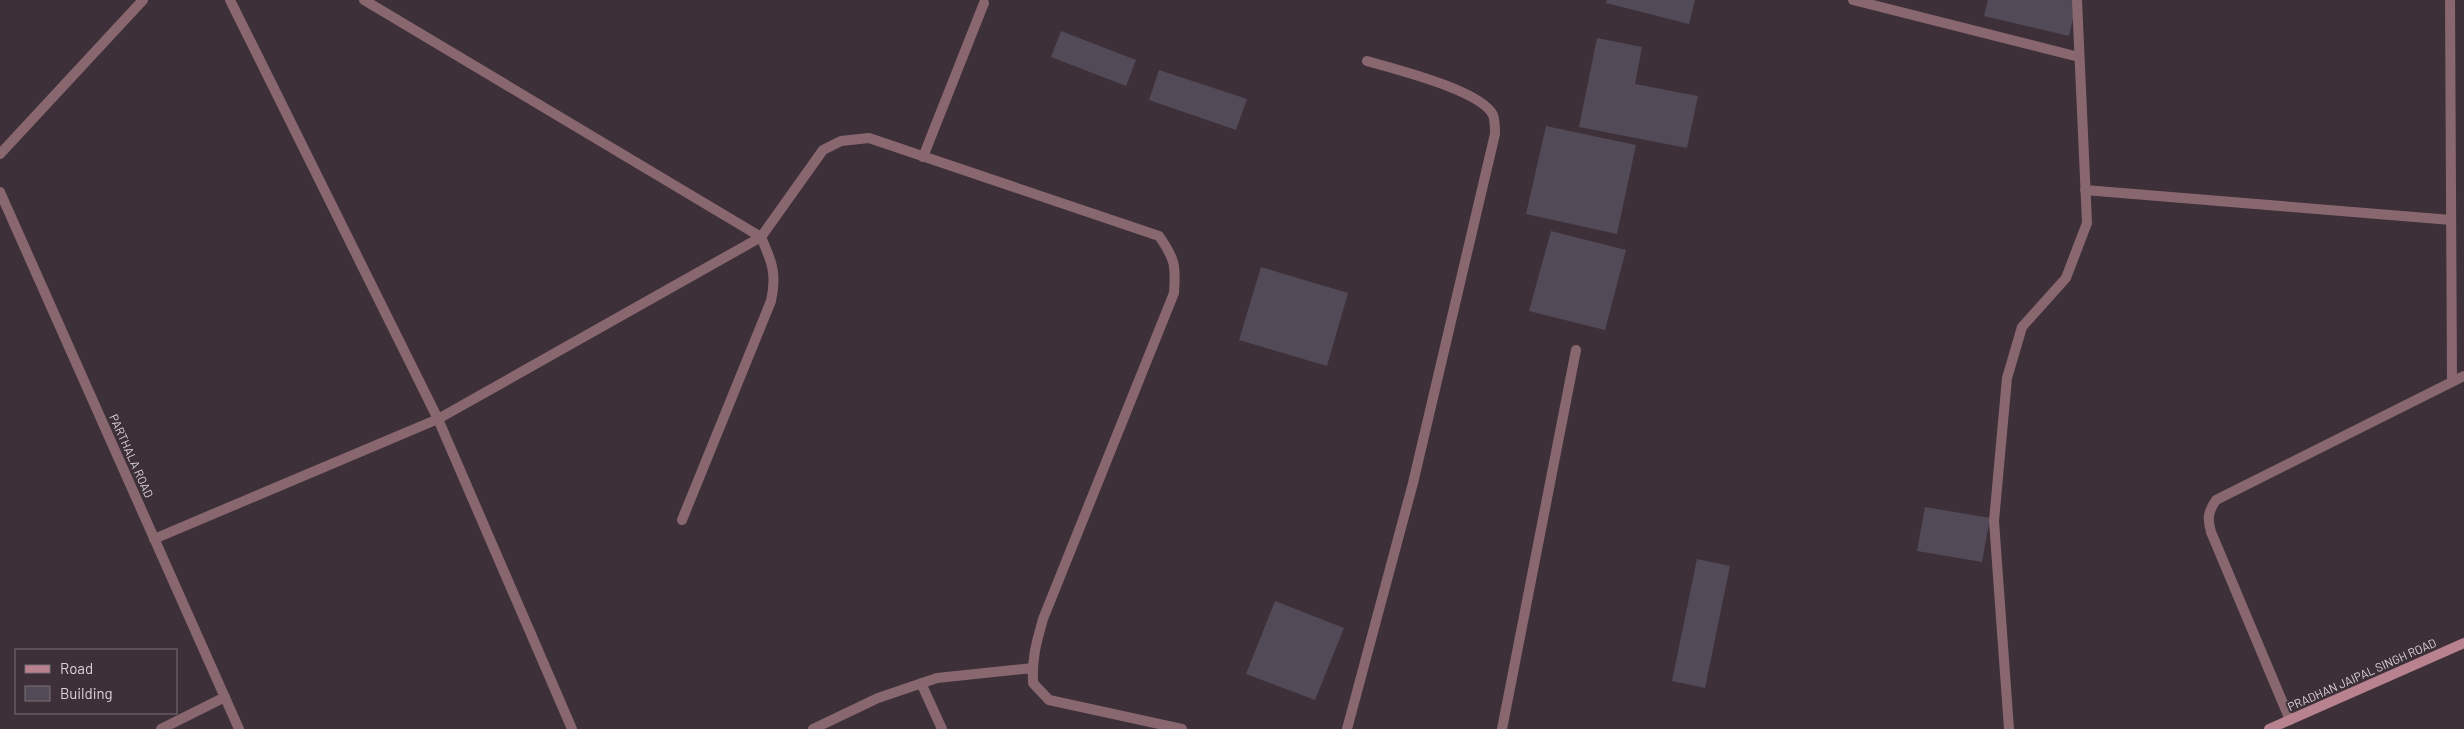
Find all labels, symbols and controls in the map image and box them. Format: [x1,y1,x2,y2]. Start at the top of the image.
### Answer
street label: PARTHALA ROAD [107,412,157,500]
street label: PRADHAN JAIPAL SINGH ROAD [2285,635,2438,713]
legend [15,649,178,714]
text: Road [60,659,93,677]
text: Building [60,684,113,702]

